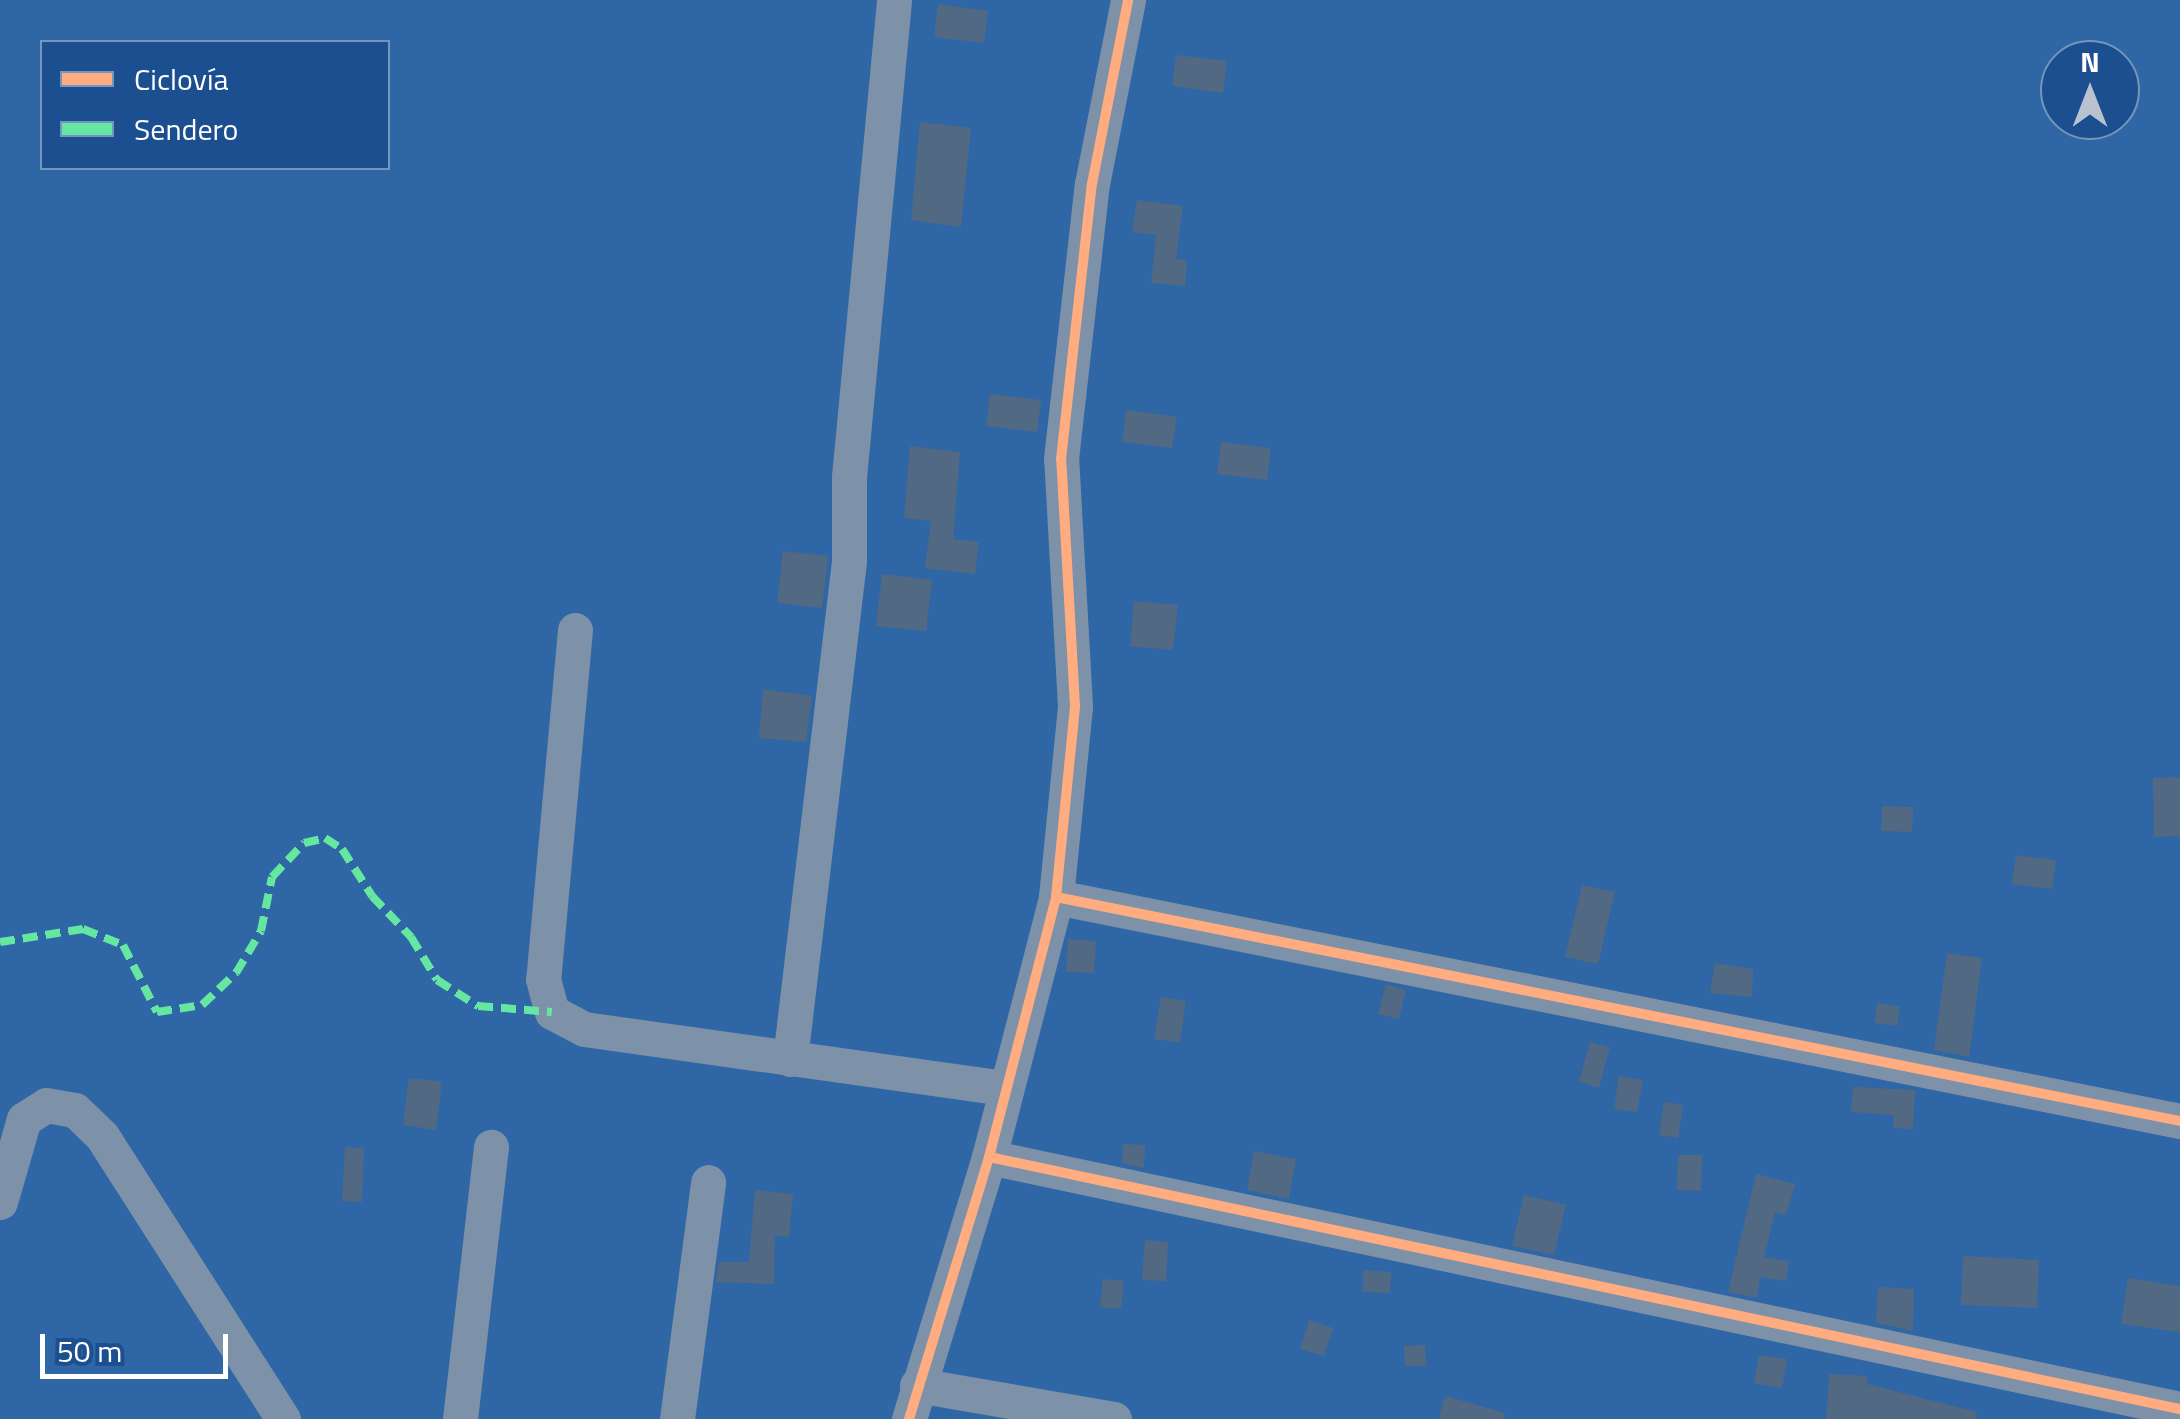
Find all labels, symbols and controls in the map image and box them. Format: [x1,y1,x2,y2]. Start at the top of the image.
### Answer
legend [40,40,390,170]
north arrow [2040,40,2140,140]
text: N [2080,40,2100,83]
text: Ciclovía [134,56,229,102]
text: Sendero [134,106,238,152]
scale bar [45,1314,232,1376]
text: 50 m [57,1328,122,1374]

